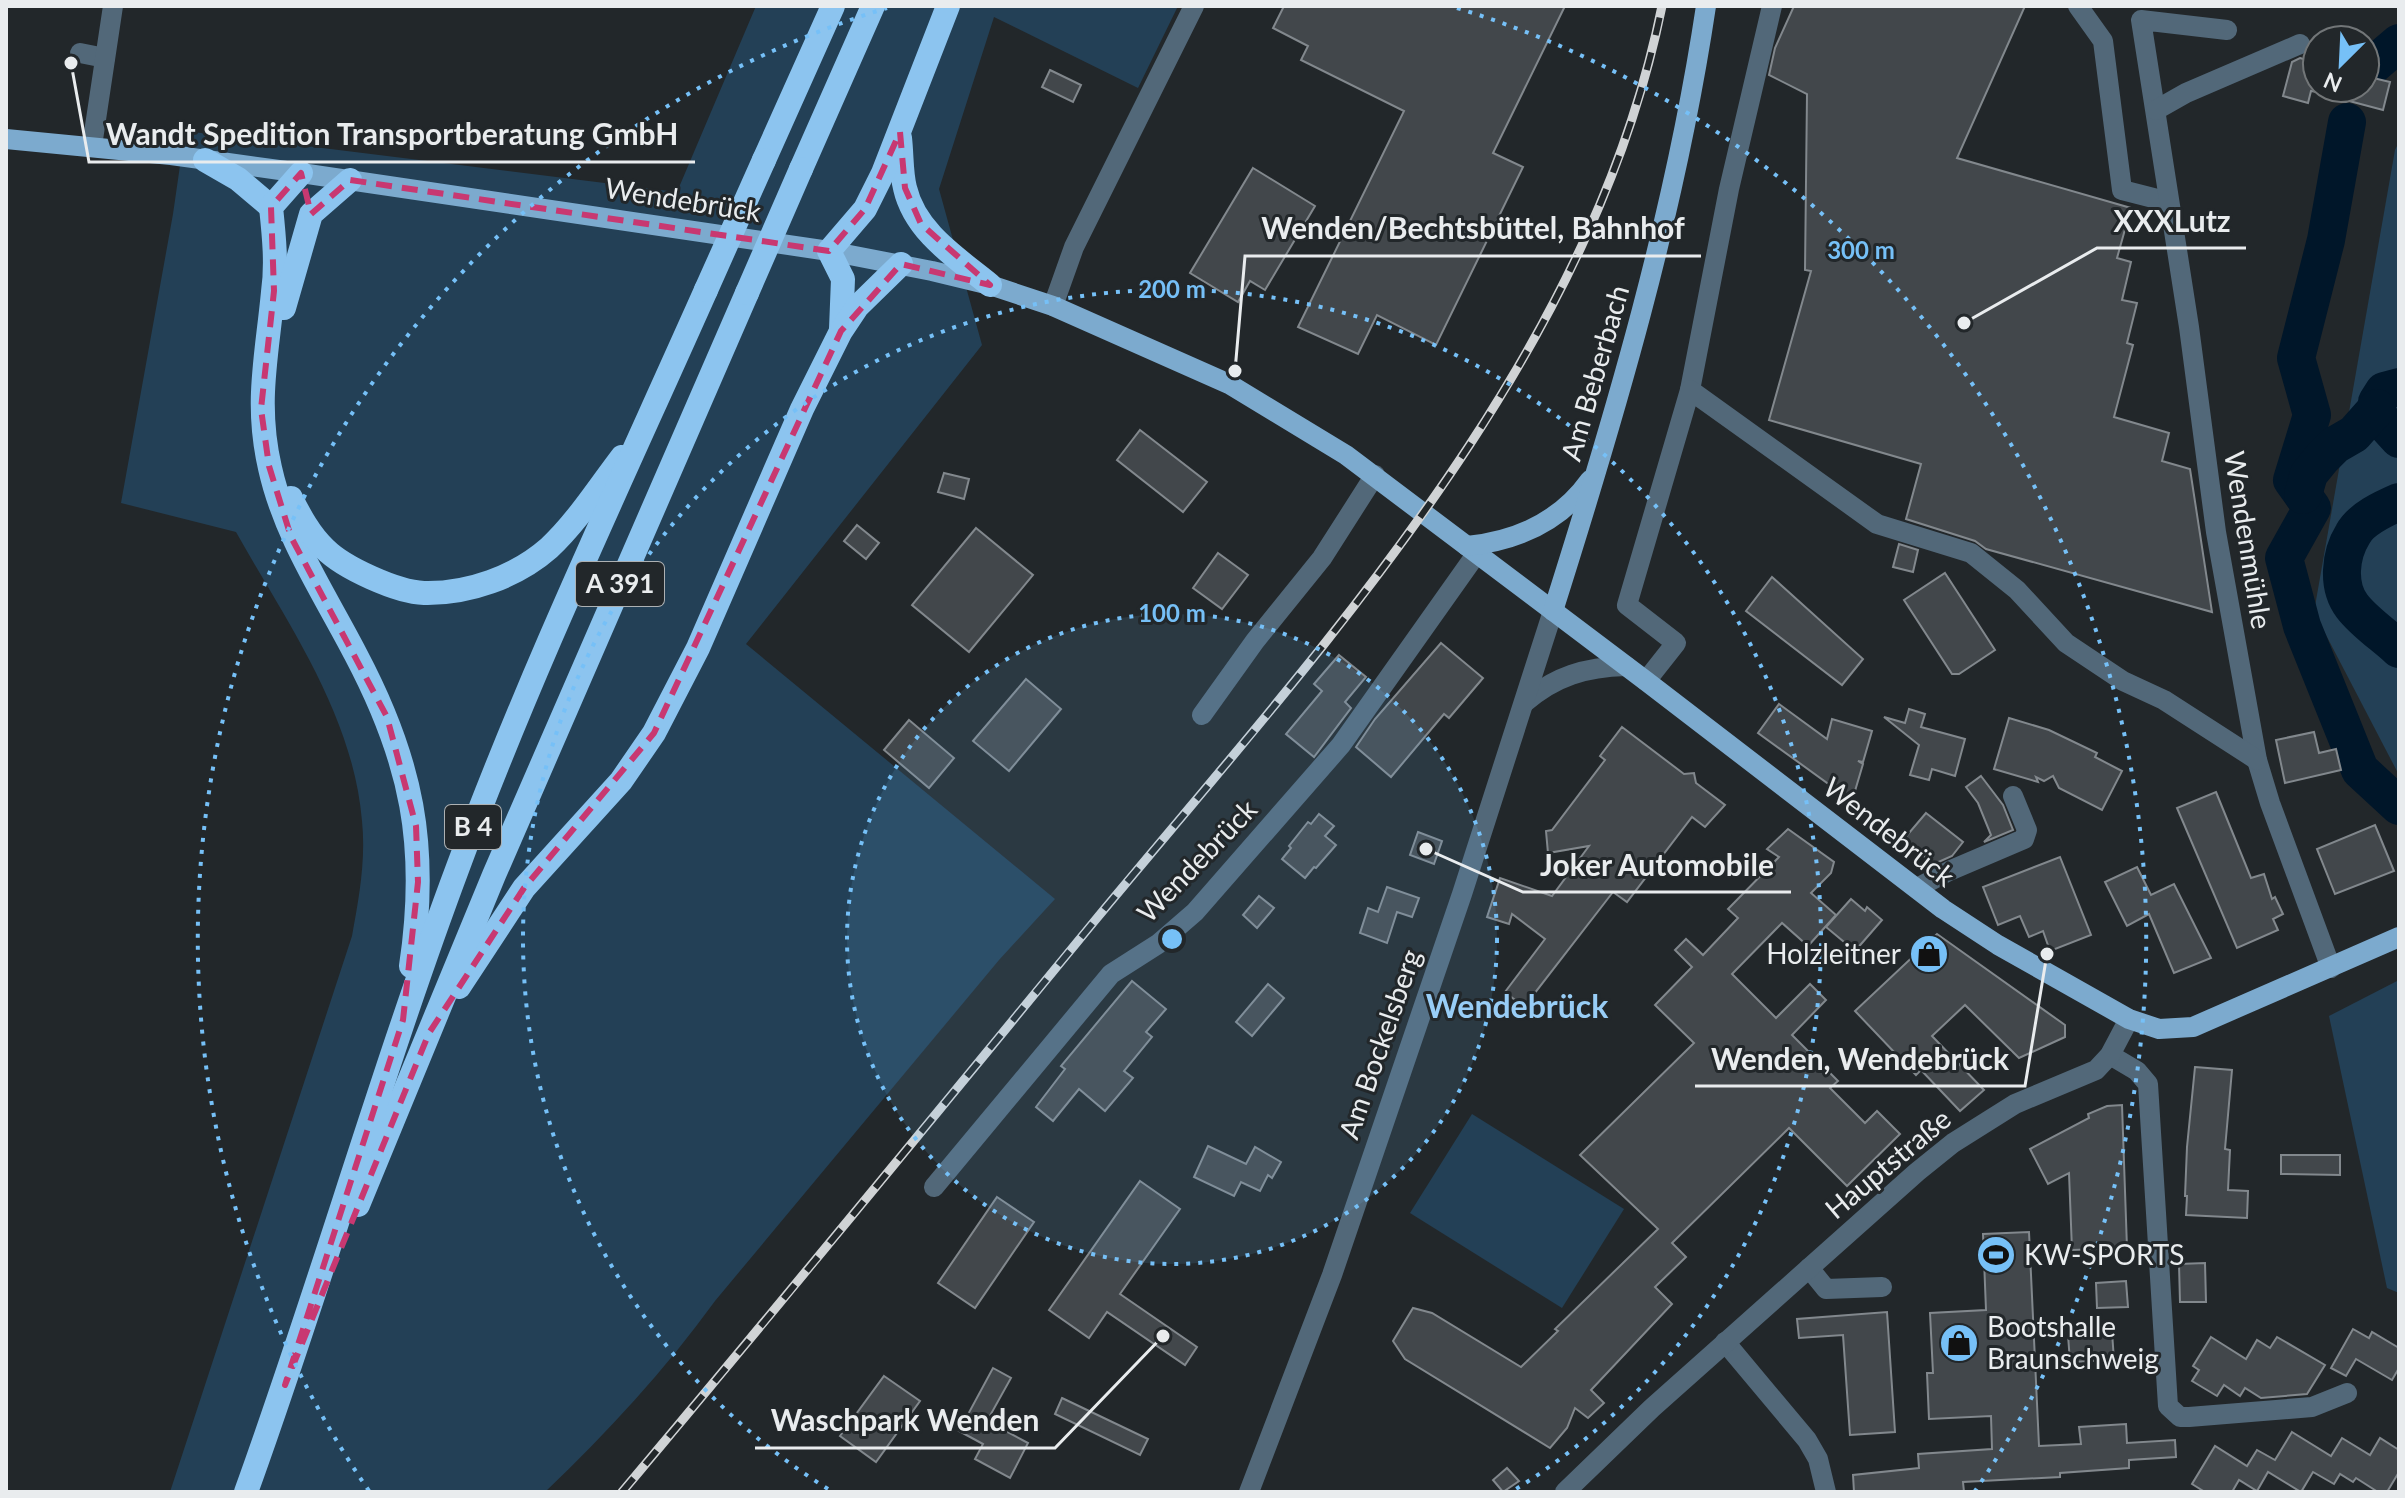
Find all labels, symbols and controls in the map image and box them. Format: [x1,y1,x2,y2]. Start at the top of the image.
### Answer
north arrow [2301,24,2381,104]
text: N [2319,67,2346,99]
callout: Wandt Spedition Transportberatung GmbH [89,108,695,162]
text: Wandt Spedition Transportberatung GmbH [106,115,678,151]
street label: Wendebrück [603,170,764,228]
callout: XXXLutz [2097,194,2246,248]
callout: Wenden/Bechtsbüttel, Bahnhof [1245,202,1701,256]
text: XXXLutz [2113,202,2231,238]
text: Wenden/Bechtsbüttel, Bahnhof [1261,209,1685,245]
text: 300 m [1827,235,1895,264]
text: 200 m [1138,274,1206,303]
street label: Am Beberbach [1553,281,1635,464]
street label: Wendenmühle [2218,449,2280,631]
road number: A 391 [576,562,664,606]
text: 100 m [1138,598,1206,627]
street label: Wendebrück [1817,769,1963,894]
street label: Wendebrück [1129,791,1264,929]
road number: B 4 [445,805,501,849]
callout: Joker Automobile [1523,838,1791,892]
text: Joker Automobile [1540,846,1774,882]
centre of rings [1158,925,1186,953]
shop icon: Holzleitner [1908,933,1950,975]
place label: Holzleitner [1766,936,1901,970]
street label: Am Bockelsberg [1331,944,1427,1143]
district label: Wendebrück [1426,986,1609,1025]
callout: Wenden, Wendebrück [1695,1032,2025,1086]
text: Wenden, Wendebrück [1711,1040,2010,1076]
street label: Hauptstraße [1818,1101,1957,1225]
sports icon: KW-SPORTS [1975,1234,2017,1276]
place label: KW-SPORTS [2024,1237,2184,1271]
place label: Bootshalle Braunschweig [1987,1309,2159,1375]
shop icon: Bootshalle Braunschweig [1938,1322,1980,1364]
callout: Waschpark Wenden [755,1394,1055,1448]
text: Waschpark Wenden [771,1401,1039,1437]

